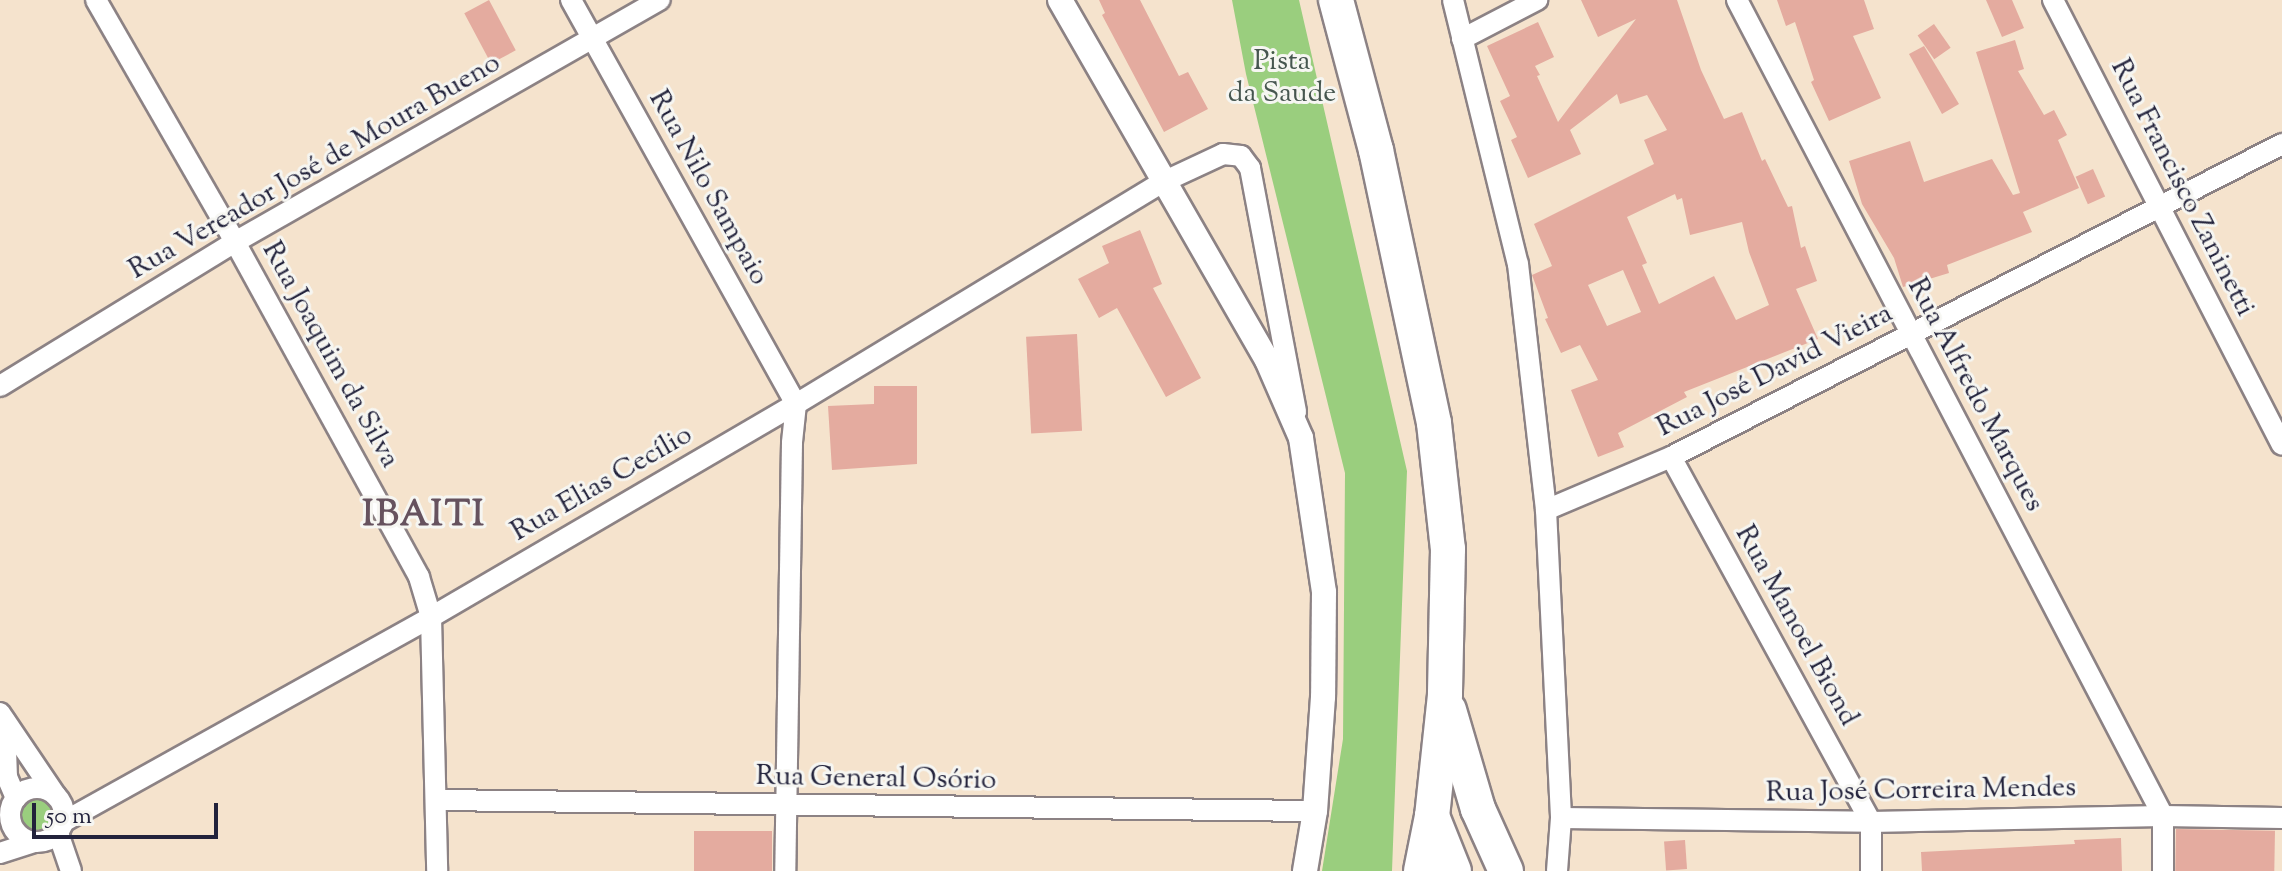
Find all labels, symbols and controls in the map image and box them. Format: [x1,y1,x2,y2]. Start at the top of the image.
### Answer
park label: Pista da Saude [1228,45,1336,111]
street label: Rua Vereador José de Moura Bueno [123,47,507,287]
street label: Rua Francisco Zaninetti [2103,54,2261,322]
street label: Rua Nilo Sampaio [641,85,775,291]
street label: Rua Joaquim da Silva [254,236,406,474]
street label: Rua Alfredo Marques [1899,273,2051,517]
street label: Rua José David Vieira [1652,297,1898,445]
street label: Rua Elias Cecílio [506,419,698,549]
district label: IBAITI [362,495,486,539]
street label: Rua Manoel Biond [1727,520,1865,732]
street label: Rua General Osório [755,760,997,798]
street label: Rua José Correira Mendes [1766,771,2076,811]
scale bar [36,787,222,837]
text: 50 m [46,800,92,834]

